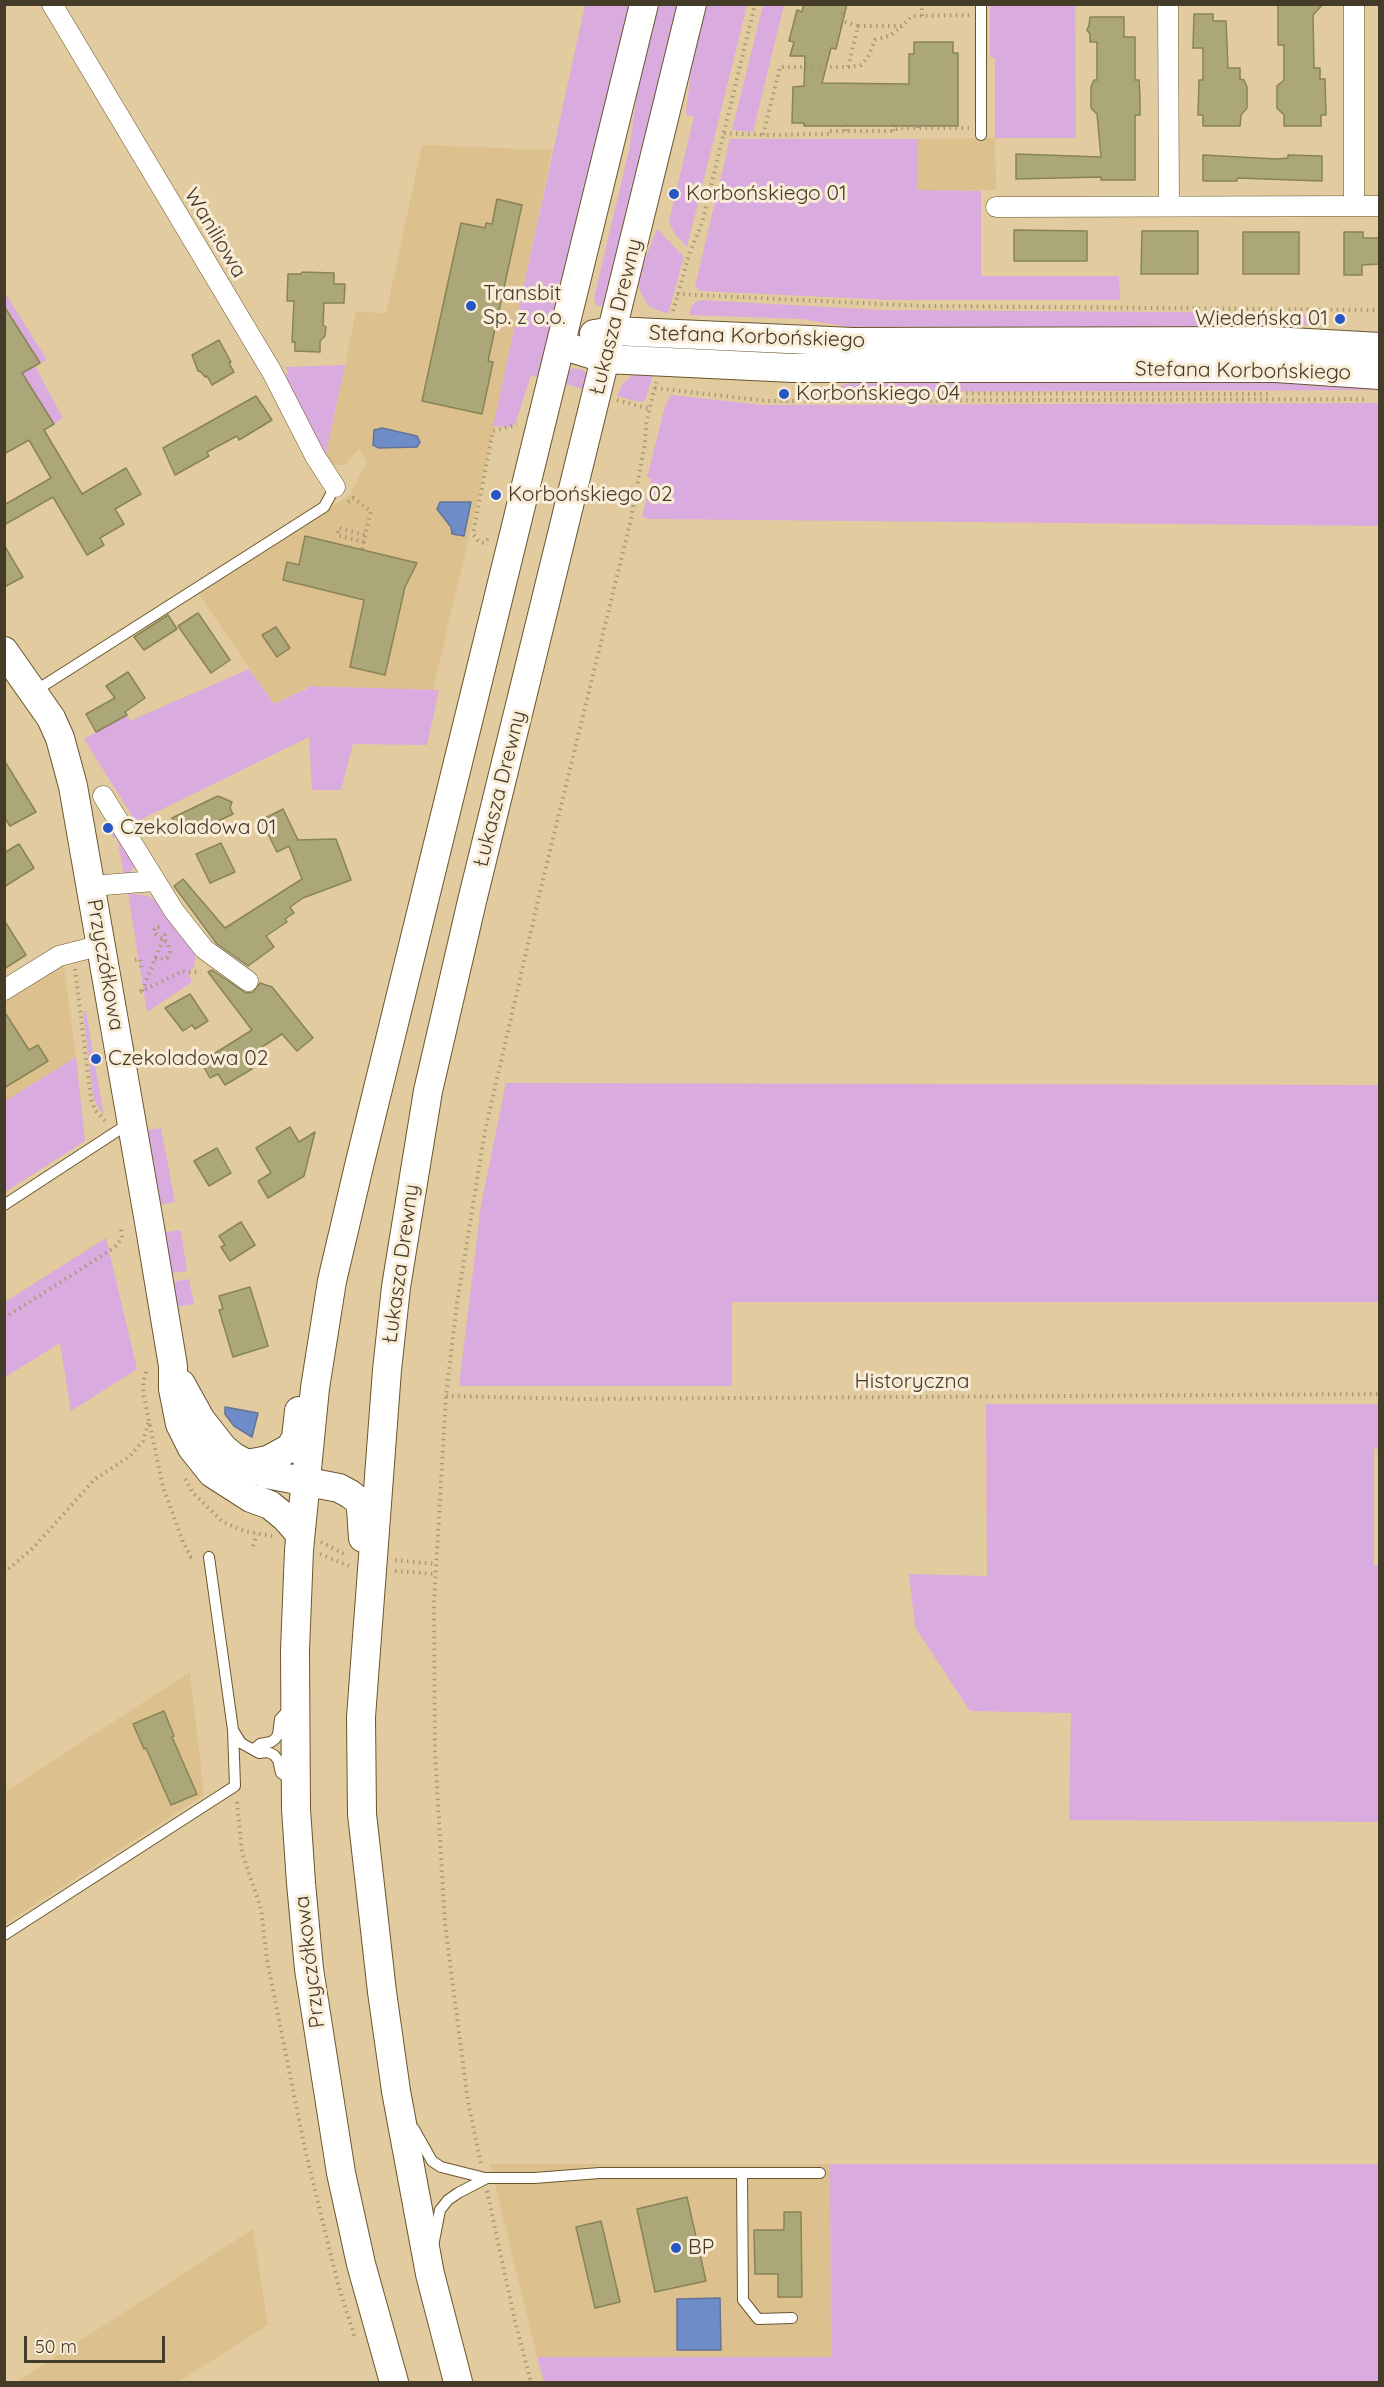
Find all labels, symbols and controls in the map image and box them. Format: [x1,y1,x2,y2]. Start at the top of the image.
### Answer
place label: Korbońskiego 01 [686,181,847,207]
street label: Waniliowa [178,184,252,282]
marker: Korbońskiego 01 [667,187,681,201]
street label: Łukasza Drewny [584,236,648,398]
place label: Transbit Sp. z o.o. [483,281,566,331]
marker: Transbit Sp. z o.o. [464,299,478,313]
place label: Wiedeńska 01 [1195,306,1328,332]
marker: Wiedeńska 01 [1333,312,1347,326]
street label: Stefana Korbońskiego [648,321,866,353]
street label: Stefana Korbońskiego [1135,357,1351,385]
place label: Korbońskiego 04 [796,381,960,407]
marker: Korbońskiego 04 [777,387,791,401]
place label: Korbońskiego 02 [508,482,673,508]
marker: Korbońskiego 02 [489,488,503,502]
street label: Łukasza Drewny [468,708,532,870]
place label: Czekoladowa 01 [120,815,276,841]
marker: Czekoladowa 01 [101,821,115,835]
street label: Przyczółkowa [81,897,129,1033]
place label: Czekoladowa 02 [108,1046,268,1072]
marker: Czekoladowa 02 [89,1052,103,1066]
street label: Łukasza Drewny [377,1183,425,1345]
street label: Historyczna [855,1369,969,1395]
street label: Przyczółkowa [289,1894,331,2030]
place label: BP [688,2235,714,2261]
marker: BP [669,2241,683,2255]
scale bar [27,2324,168,2362]
text: 50 m [35,2335,77,2358]

